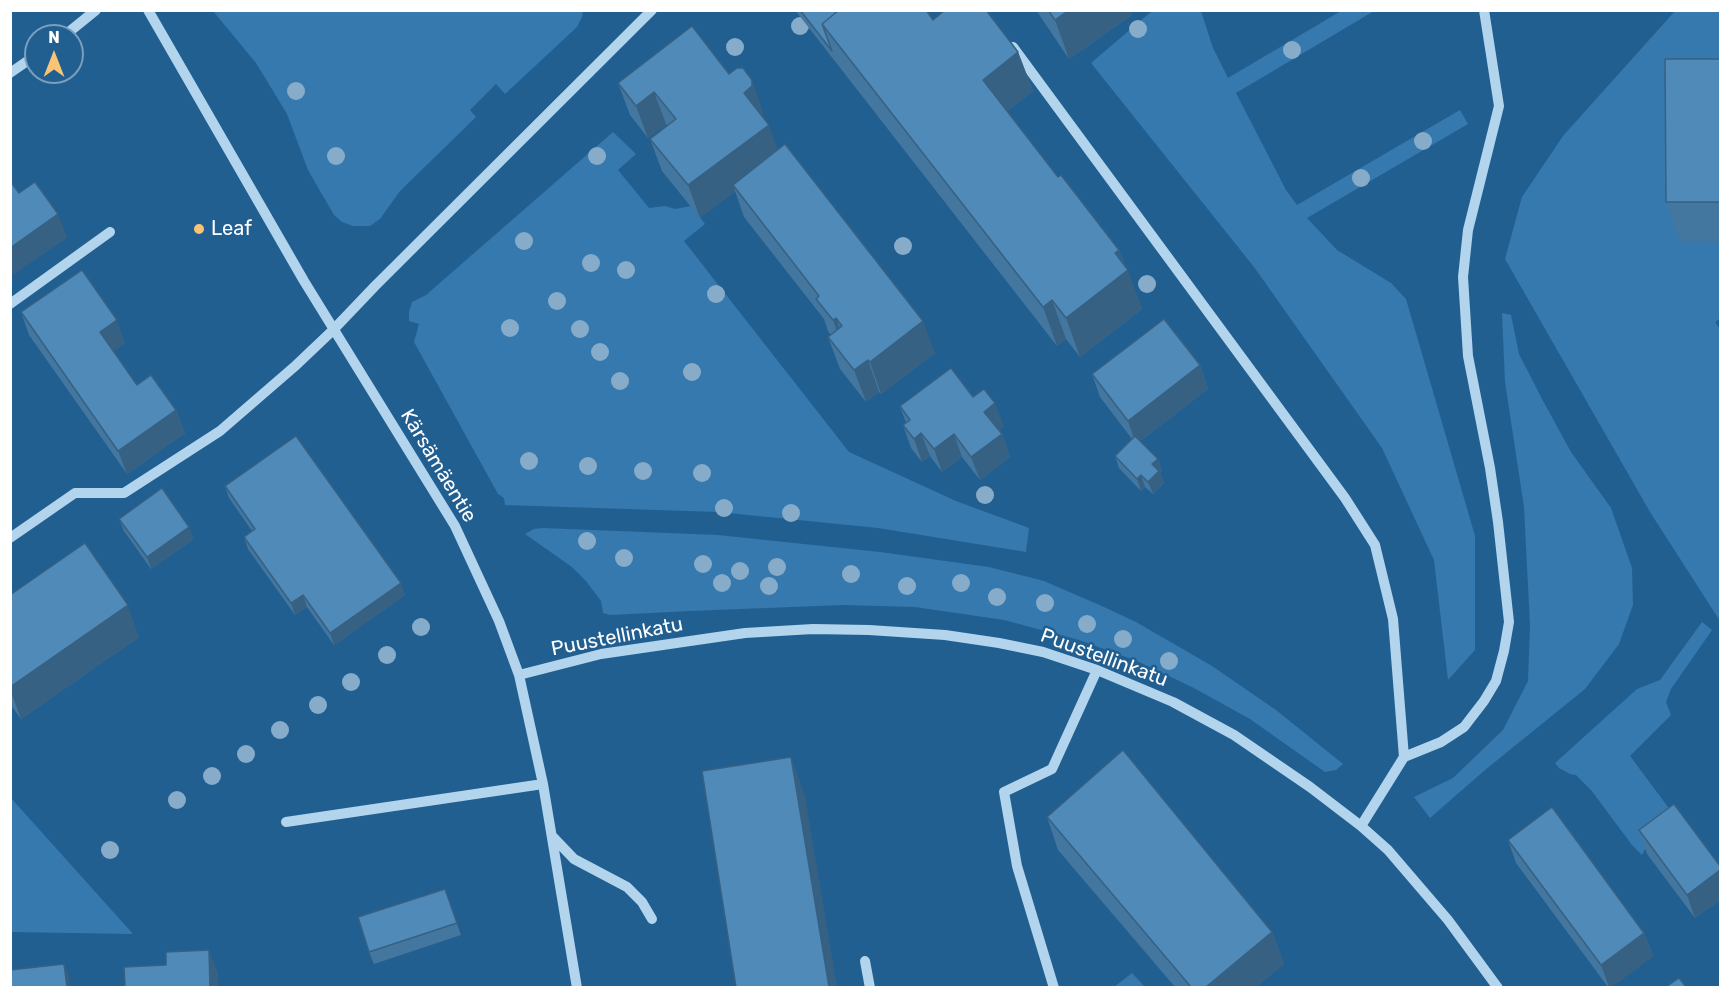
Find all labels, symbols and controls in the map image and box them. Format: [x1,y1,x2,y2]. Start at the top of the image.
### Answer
north arrow [24,24,84,84]
text: N [48,28,60,47]
place label: Leaf [211,217,252,241]
marker: Leaf [192,222,206,236]
street label: Kärsämäentie [395,405,481,527]
street label: Puustellinkatu [549,612,685,662]
street label: Puustellinkatu [1037,624,1171,692]

